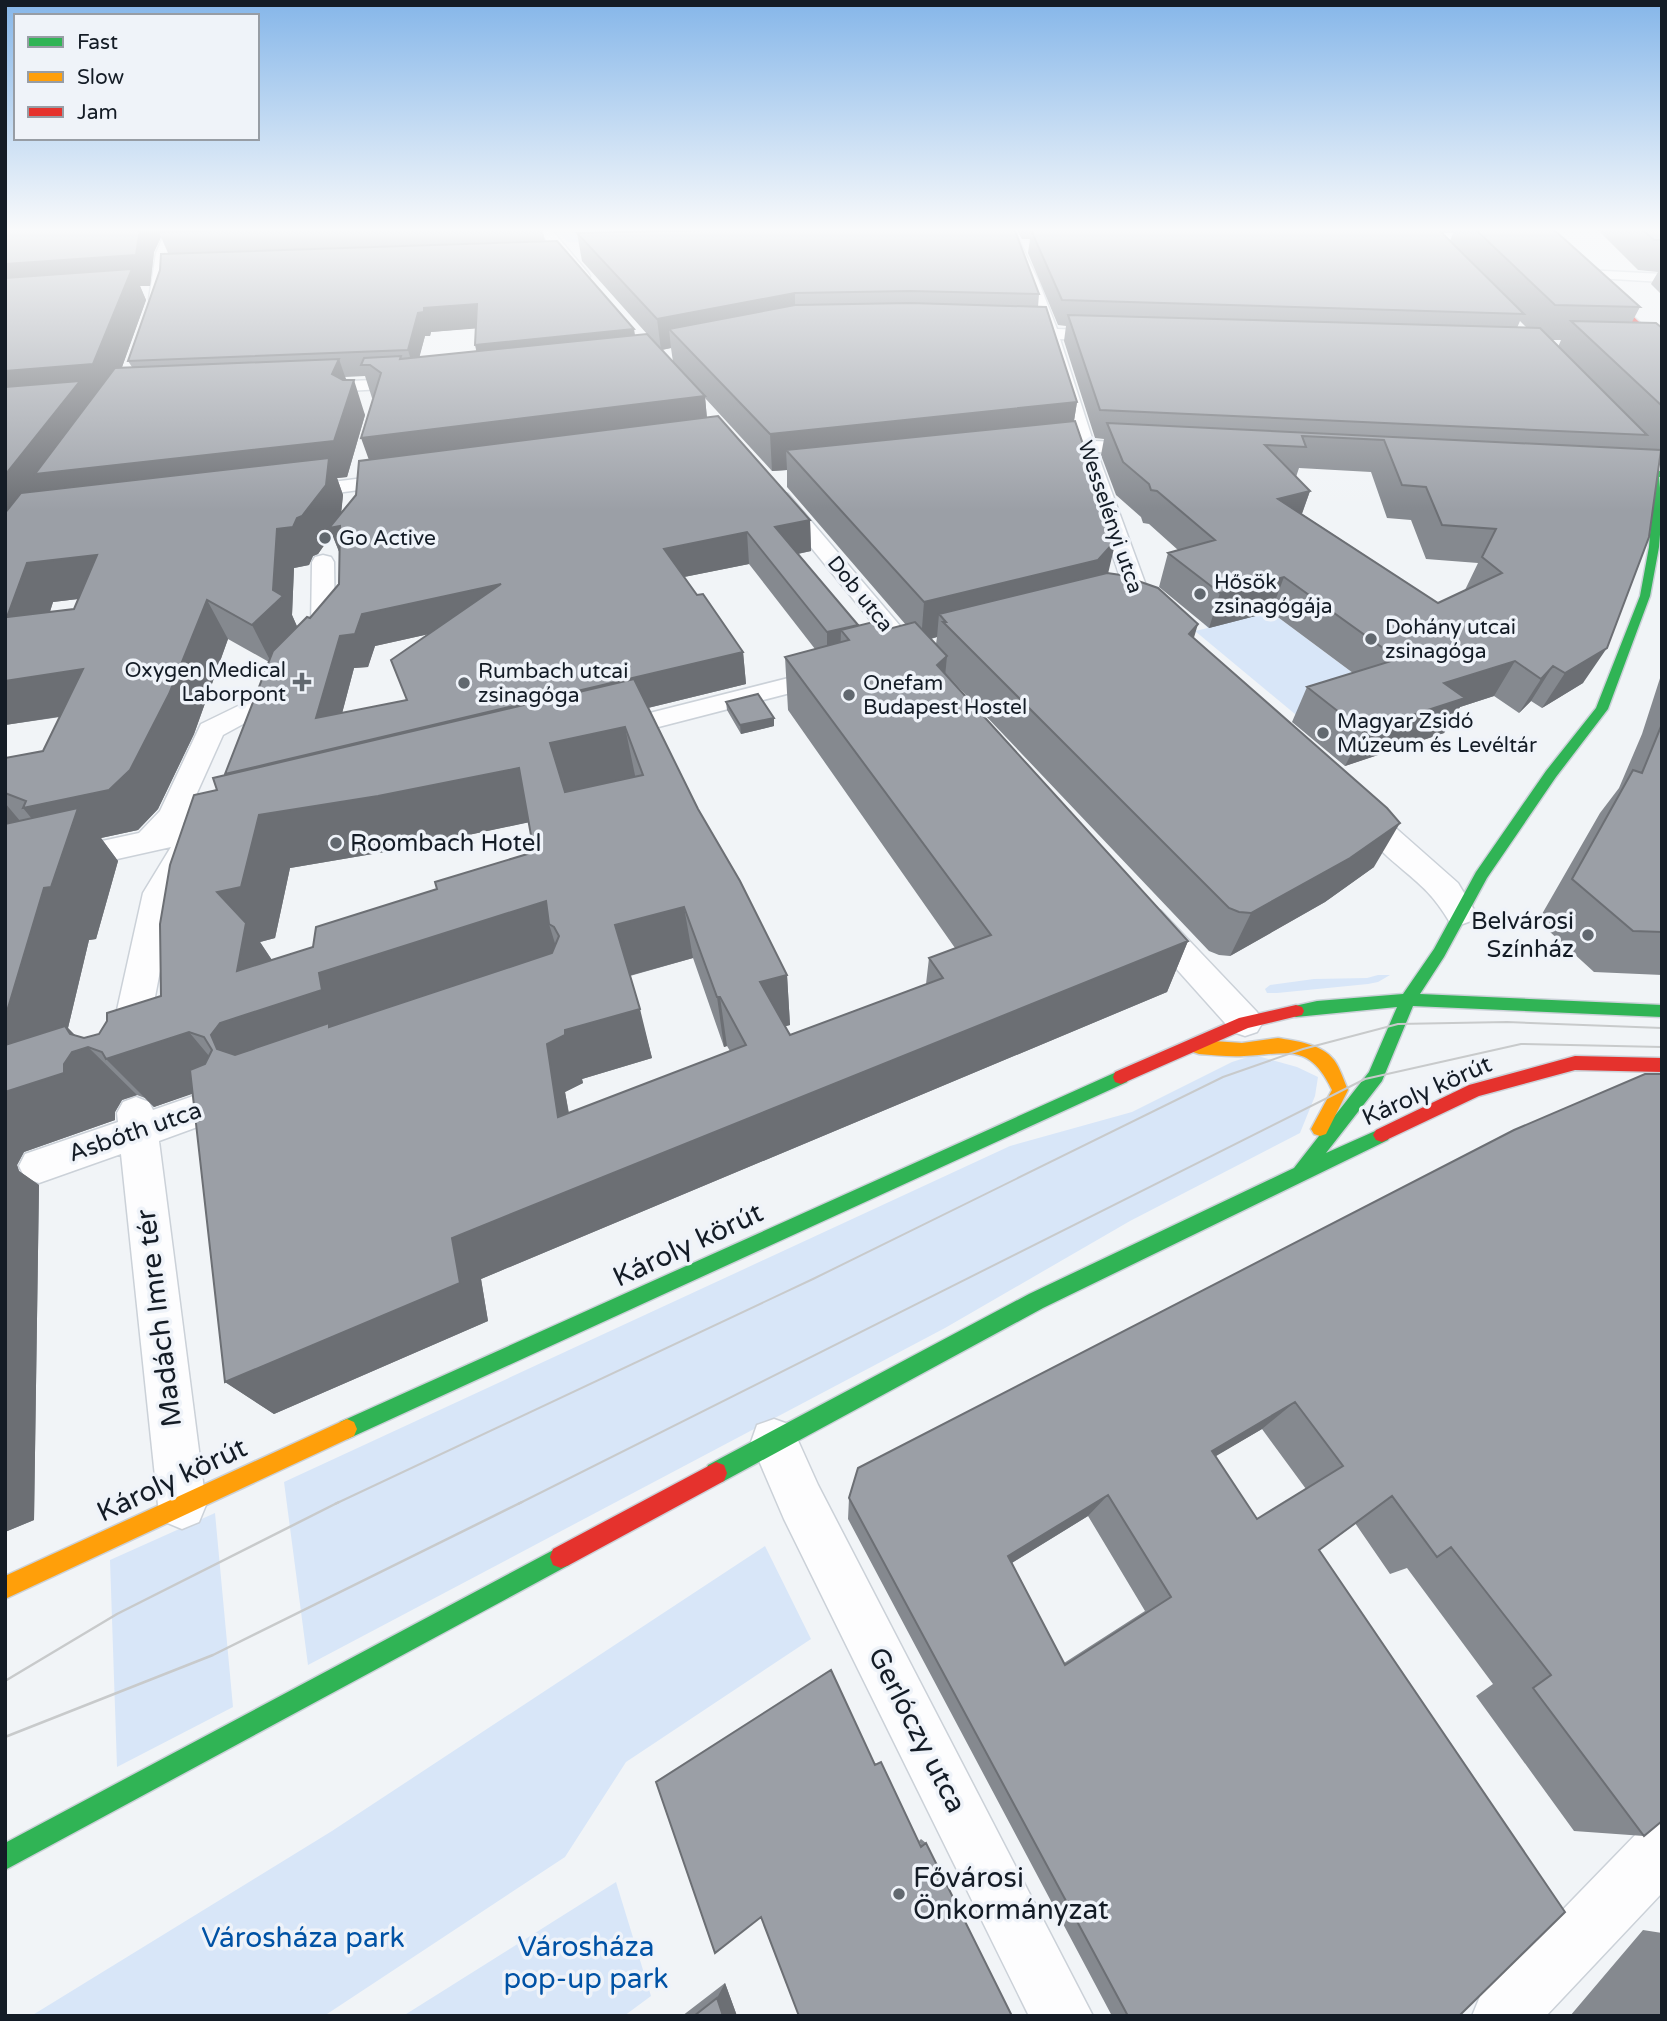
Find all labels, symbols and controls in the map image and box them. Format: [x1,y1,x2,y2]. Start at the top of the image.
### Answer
legend [14,14,259,140]
text: Fast [77,30,118,55]
text: Slow [77,65,125,90]
text: Jam [77,100,118,125]
street label: Wesselényi utca [1072,437,1148,597]
place label: Go Active [339,526,436,551]
marker: Go Active [317,530,333,546]
street label: Dob utca [822,551,898,637]
place label: Hősök zsinagógája [1214,570,1333,619]
marker: Hősök zsinagógája [1192,586,1208,602]
place label: Dohány utcai zsinagóga [1385,615,1516,664]
marker: Dohány utcai zsinagóga [1363,631,1379,647]
place label: Oxygen Medical Laborpont [124,658,286,707]
place label: Rumbach utcai zsinagóga [478,659,628,708]
place label: Onefam Budapest Hostel [863,671,1027,720]
marker: Oxygen Medical Laborpont [292,672,312,692]
marker: Rumbach utcai zsinagóga [456,675,472,691]
marker: Onefam Budapest Hostel [841,687,857,703]
place label: Magyar Zsidó Múzeum és Levéltár [1337,709,1537,758]
marker: Magyar Zsidó Múzeum és Levéltár [1315,725,1331,741]
place label: Roombach Hotel [350,829,541,858]
marker: Roombach Hotel [328,835,344,851]
place label: Belvárosi Színház [1471,907,1574,964]
marker: Belvárosi Színház [1580,927,1596,943]
street label: Károly körút [1358,1050,1496,1132]
street label: Asbóth utca [65,1096,205,1168]
street label: Károly körút [608,1195,769,1295]
street label: Madách Imre tér [129,1207,189,1429]
street label: Károly körút [92,1430,253,1530]
street label: Gerlóczy utca [861,1642,973,1818]
place label: Fővárosi Önkormányzat [913,1861,1109,1927]
marker: Fővárosi Önkormányzat [891,1886,907,1902]
park label: Városháza park [201,1921,405,1955]
park label: Városháza pop-up park [503,1930,669,1996]

